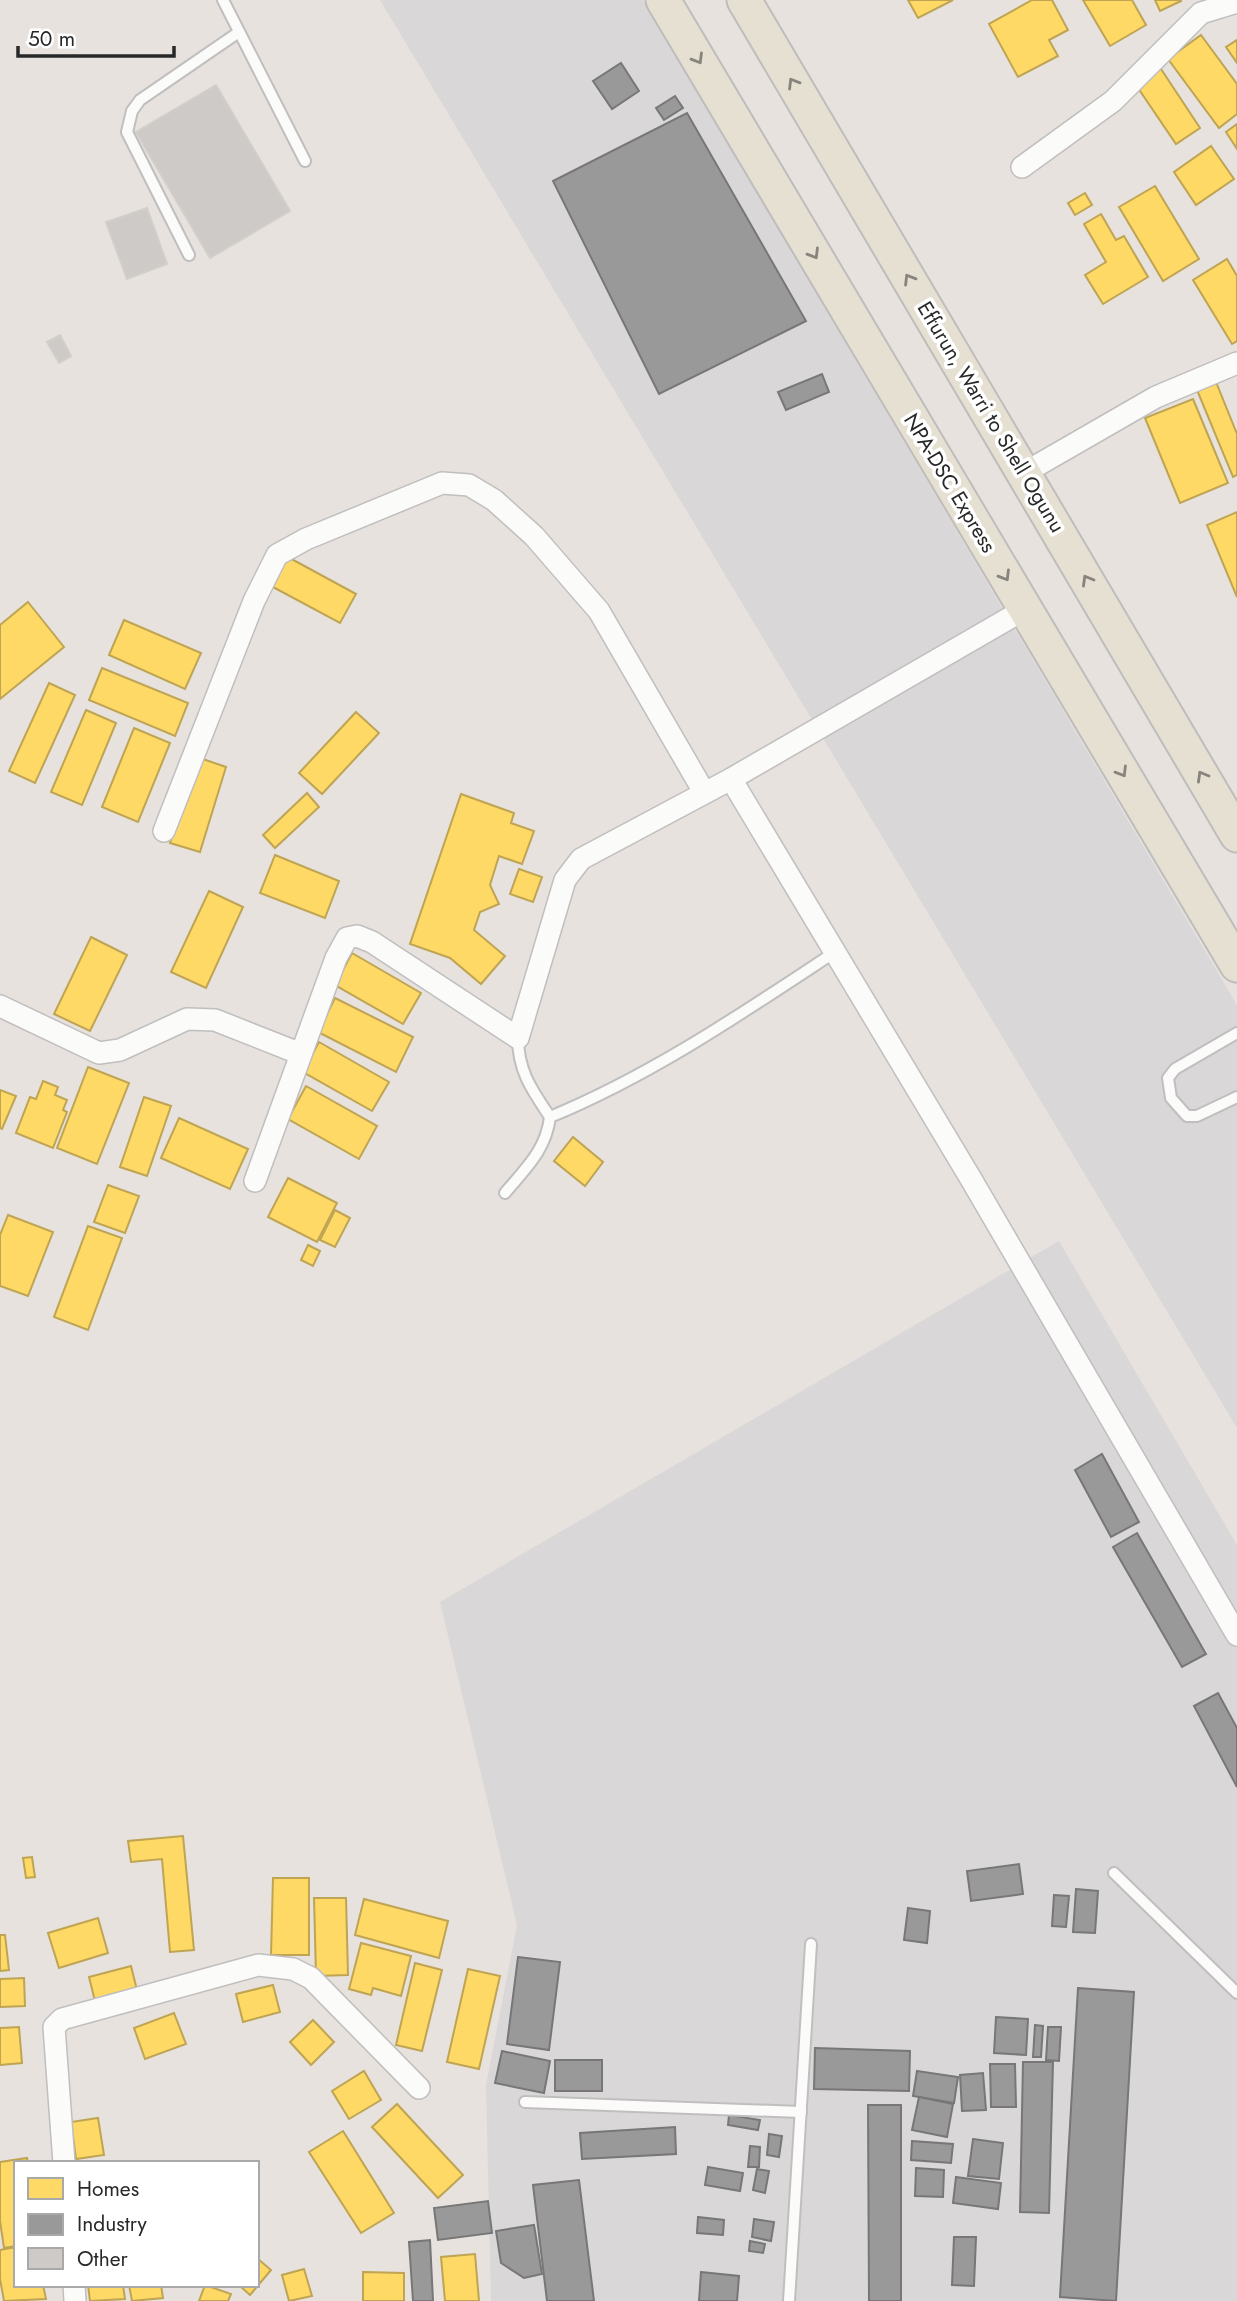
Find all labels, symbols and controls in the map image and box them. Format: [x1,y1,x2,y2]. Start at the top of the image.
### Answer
scale bar [18,14,173,58]
text: 50 m [28,24,75,54]
one-way arrow [689,51,702,64]
one-way arrow [788,78,801,91]
one-way arrow [806,247,819,260]
one-way arrow [904,274,917,286]
street label: Effurun, Warri to Shell Ogunu [910,296,1072,538]
street label: NPA-DSC Express [896,408,1004,558]
one-way arrow [997,568,1010,581]
one-way arrow [1082,575,1095,588]
one-way arrow [1113,764,1126,777]
one-way arrow [1198,771,1211,784]
legend [14,2161,259,2287]
text: Homes [77,2174,139,2204]
text: Industry [77,2209,148,2239]
text: Other [77,2244,128,2274]

